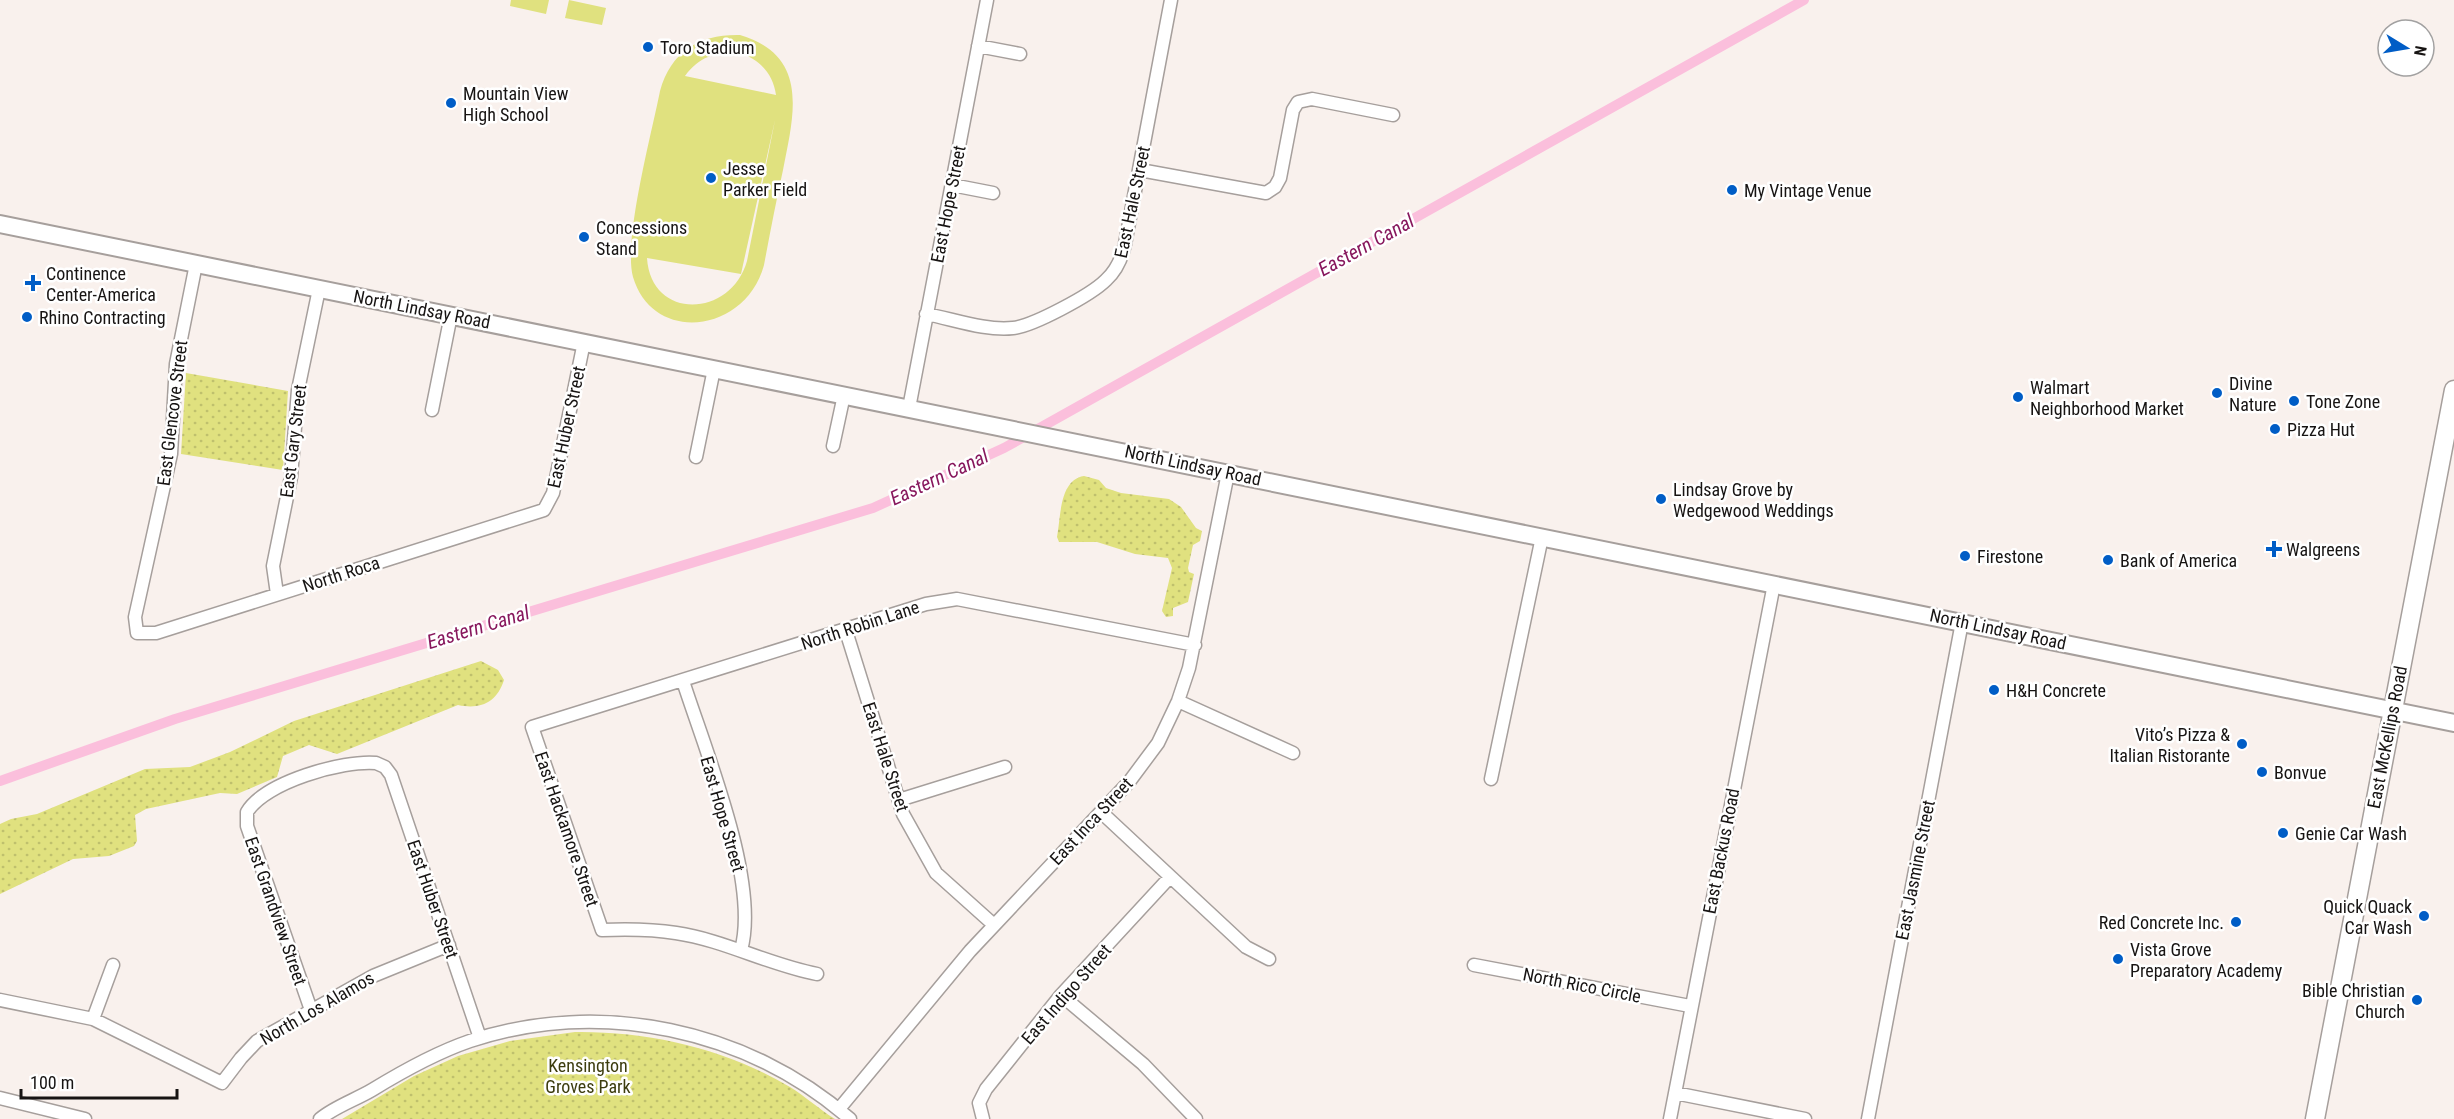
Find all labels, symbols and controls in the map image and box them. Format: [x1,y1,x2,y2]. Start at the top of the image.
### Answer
north arrow [2376,18,2436,78]
place label: Toro Stadium [660,37,755,58]
marker: Toro Stadium [641,40,655,54]
text: N [2410,44,2430,57]
place label: Mountain View High School [463,83,569,125]
marker: Mountain View High School [444,96,458,110]
street label: East Hope Street [926,144,970,264]
street label: East Hale Street [1110,144,1154,260]
place label: Jesse Parker Field [723,158,807,200]
marker: Jesse Parker Field [704,171,718,185]
place label: My Vintage Venue [1744,180,1872,201]
marker: My Vintage Venue [1725,183,1739,197]
water label: Eastern Canal [1314,209,1419,281]
place label: Concessions Stand [596,217,687,259]
marker: Concessions Stand [577,230,591,244]
place label: Continence Center-America [46,263,156,305]
marker: Continence Center-America [24,274,42,292]
street label: North Lindsay Road [352,285,492,333]
place label: Rhino Contracting [39,307,166,328]
marker: Rhino Contracting [20,310,34,324]
street label: East Glencove Street [153,339,191,487]
street label: East Huber Street [543,364,589,490]
place label: Divine Nature [2229,373,2277,415]
place label: Walmart Neighborhood Market [2030,377,2184,419]
street label: East Gary Street [276,383,310,499]
marker: Divine Nature [2210,386,2224,400]
marker: Walmart Neighborhood Market [2011,390,2025,404]
place label: Tone Zone [2306,391,2380,412]
marker: Tone Zone [2287,394,2301,408]
place label: Pizza Hut [2287,419,2355,440]
marker: Pizza Hut [2268,422,2282,436]
street label: North Lindsay Road [1123,440,1263,490]
water label: Eastern Canal [886,444,993,510]
place label: Lindsay Grove by Wedgewood Weddings [1673,479,1834,521]
marker: Lindsay Grove by Wedgewood Weddings [1654,492,1668,506]
place label: Walgreens [2286,539,2360,560]
marker: Walgreens [2267,542,2281,556]
place label: Firestone [1977,546,2043,567]
marker: Firestone [1958,549,1972,563]
place label: Bank of America [2120,550,2237,571]
street label: North Roca [300,552,382,596]
marker: Bank of America [2101,553,2115,567]
street label: North Robin Lane [798,596,922,654]
water label: Eastern Canal [424,600,533,654]
street label: North Lindsay Road [1928,604,2068,654]
street label: East McKellips Road [2363,664,2411,810]
place label: H&H Concrete [2006,680,2106,701]
marker: H&H Concrete [1987,683,2001,697]
street label: East Hale Street [858,700,914,814]
place label: Vito’s Pizza & Italian Ristorante [2110,724,2230,766]
marker: Vito’s Pizza & Italian Ristorante [2235,737,2249,751]
street label: East Hackamore Street [531,749,603,909]
street label: East Hope Street [696,754,750,874]
place label: Bonvue [2274,762,2326,783]
marker: Bonvue [2255,765,2269,779]
street label: East Inca Street [1045,773,1137,869]
street label: East Backus Road [1699,787,1743,915]
street label: East Jasmine Street [1891,798,1939,942]
place label: Genie Car Wash [2295,823,2407,844]
marker: Genie Car Wash [2276,826,2290,840]
street label: East Grandview Street [241,834,311,988]
street label: East Huber Street [403,837,463,961]
place label: Quick Quack Car Wash [2323,896,2412,938]
marker: Quick Quack Car Wash [2417,909,2431,923]
place label: Red Concrete Inc. [2099,912,2224,933]
marker: Red Concrete Inc. [2229,915,2243,929]
place label: Vista Grove Preparatory Academy [2130,939,2283,981]
street label: East Indigo Street [1017,940,1115,1048]
marker: Vista Grove Preparatory Academy [2111,952,2125,966]
street label: North Rico Circle [1521,963,1643,1007]
street label: North Los Alamos [256,967,378,1049]
place label: Bible Christian Church [2302,980,2405,1022]
marker: Bible Christian Church [2410,993,2424,1007]
park label: Kensington Groves Park [545,1055,631,1097]
scale bar [21,1062,177,1100]
text: 100 m [30,1072,74,1093]

